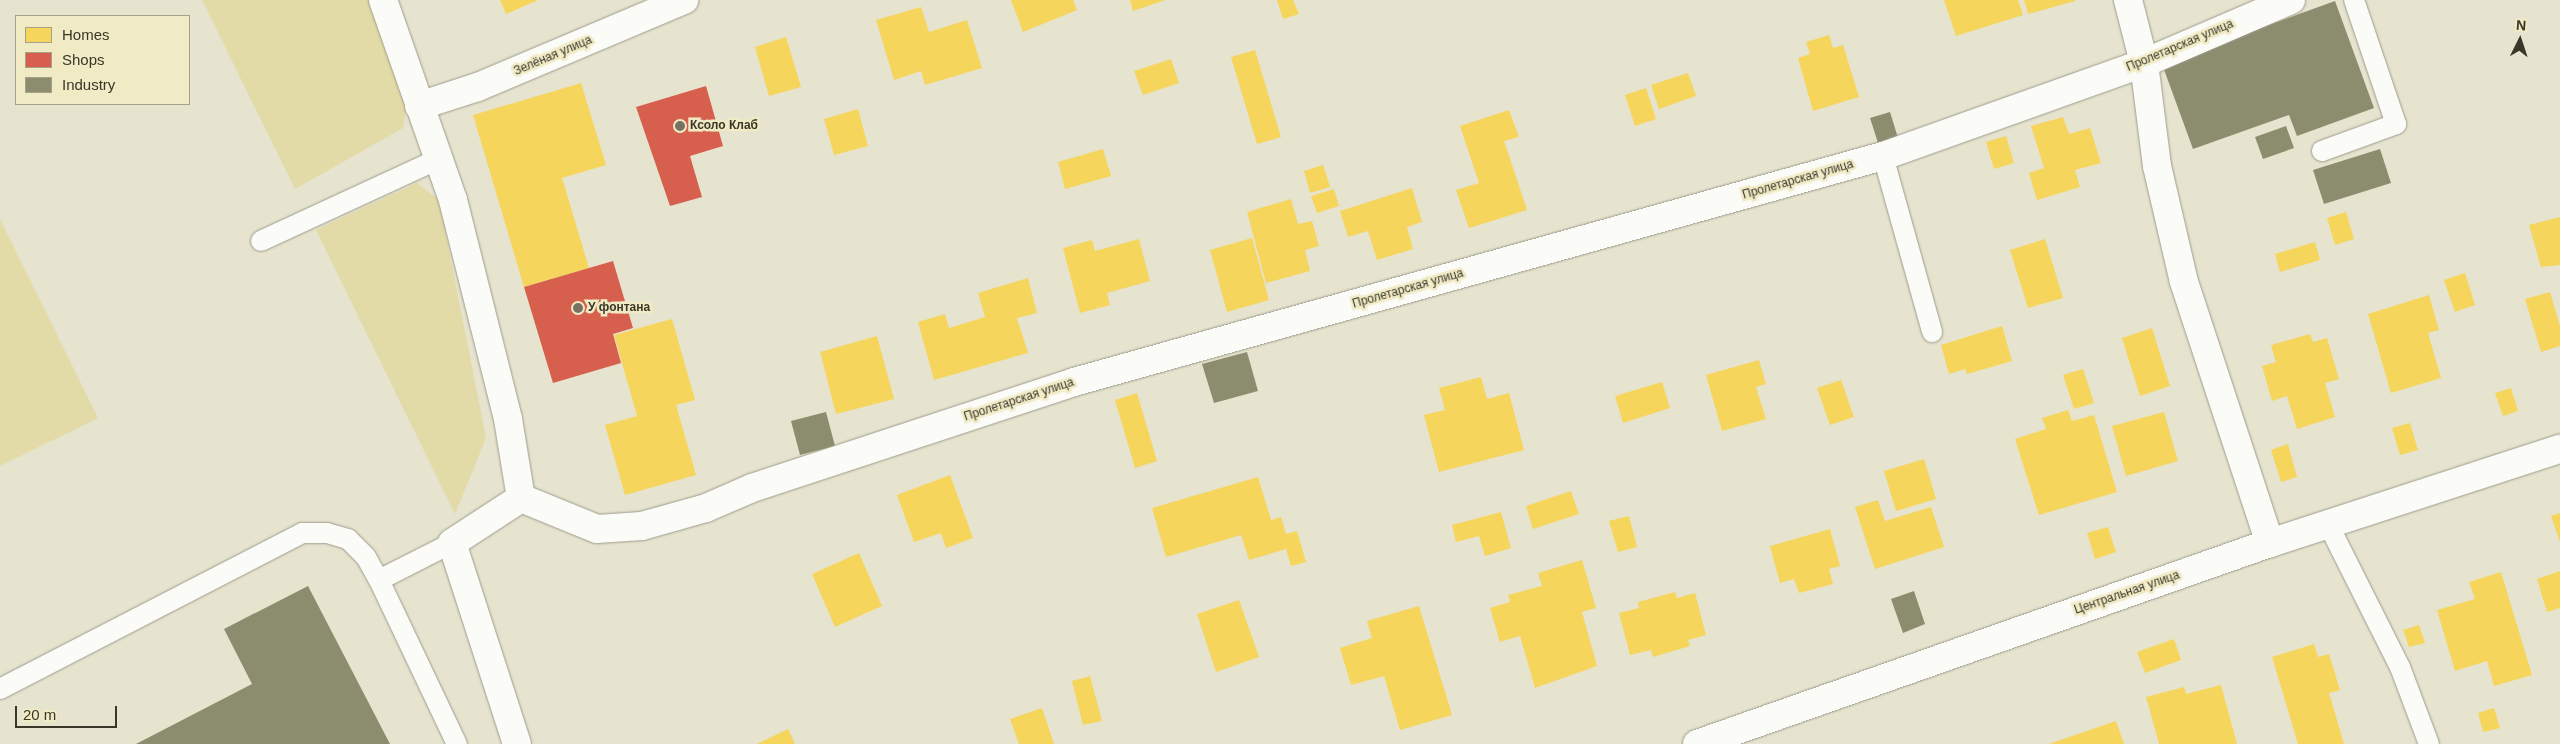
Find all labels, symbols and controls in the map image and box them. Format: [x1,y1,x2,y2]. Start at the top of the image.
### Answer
legend [15,15,190,105]
north arrow [2495,15,2545,65]
street label: Пролетарская улица [2124,17,2236,75]
text: N [2515,17,2527,33]
text: Homes [62,26,110,43]
street label: Зелёная улица [512,33,594,79]
text: Shops [62,51,105,68]
text: Industry [62,76,115,93]
place label: Ксоло Клаб [690,119,758,133]
marker: Ксоло Клаб [674,120,686,132]
street label: Пролетарская улица [1741,157,1855,203]
street label: Пролетарская улица [1351,266,1465,312]
place label: У фонтана [588,301,650,315]
marker: У фонтана [572,302,584,314]
street label: Пролетарская улица [962,375,1076,425]
street label: Центральная улица [2072,568,2182,618]
scale bar [18,696,120,728]
text: 20 m [23,706,56,723]

